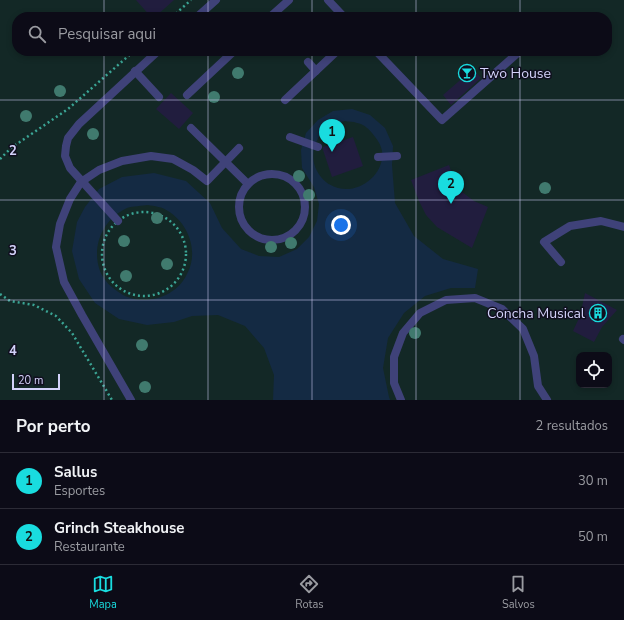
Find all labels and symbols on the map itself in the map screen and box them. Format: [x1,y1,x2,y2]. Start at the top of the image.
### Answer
bar icon: Two House [457,63,477,83]
place label: Two House [480,64,551,83]
pin: 1 [319,119,345,152]
text: 2 [9,142,17,160]
pin: 2 [438,171,464,204]
your location [331,215,351,235]
text: 3 [9,242,17,260]
building icon: Concha Musical [588,303,608,323]
place label: Concha Musical [487,304,586,323]
text: 4 [9,342,17,360]
scale bar [12,372,60,391]

